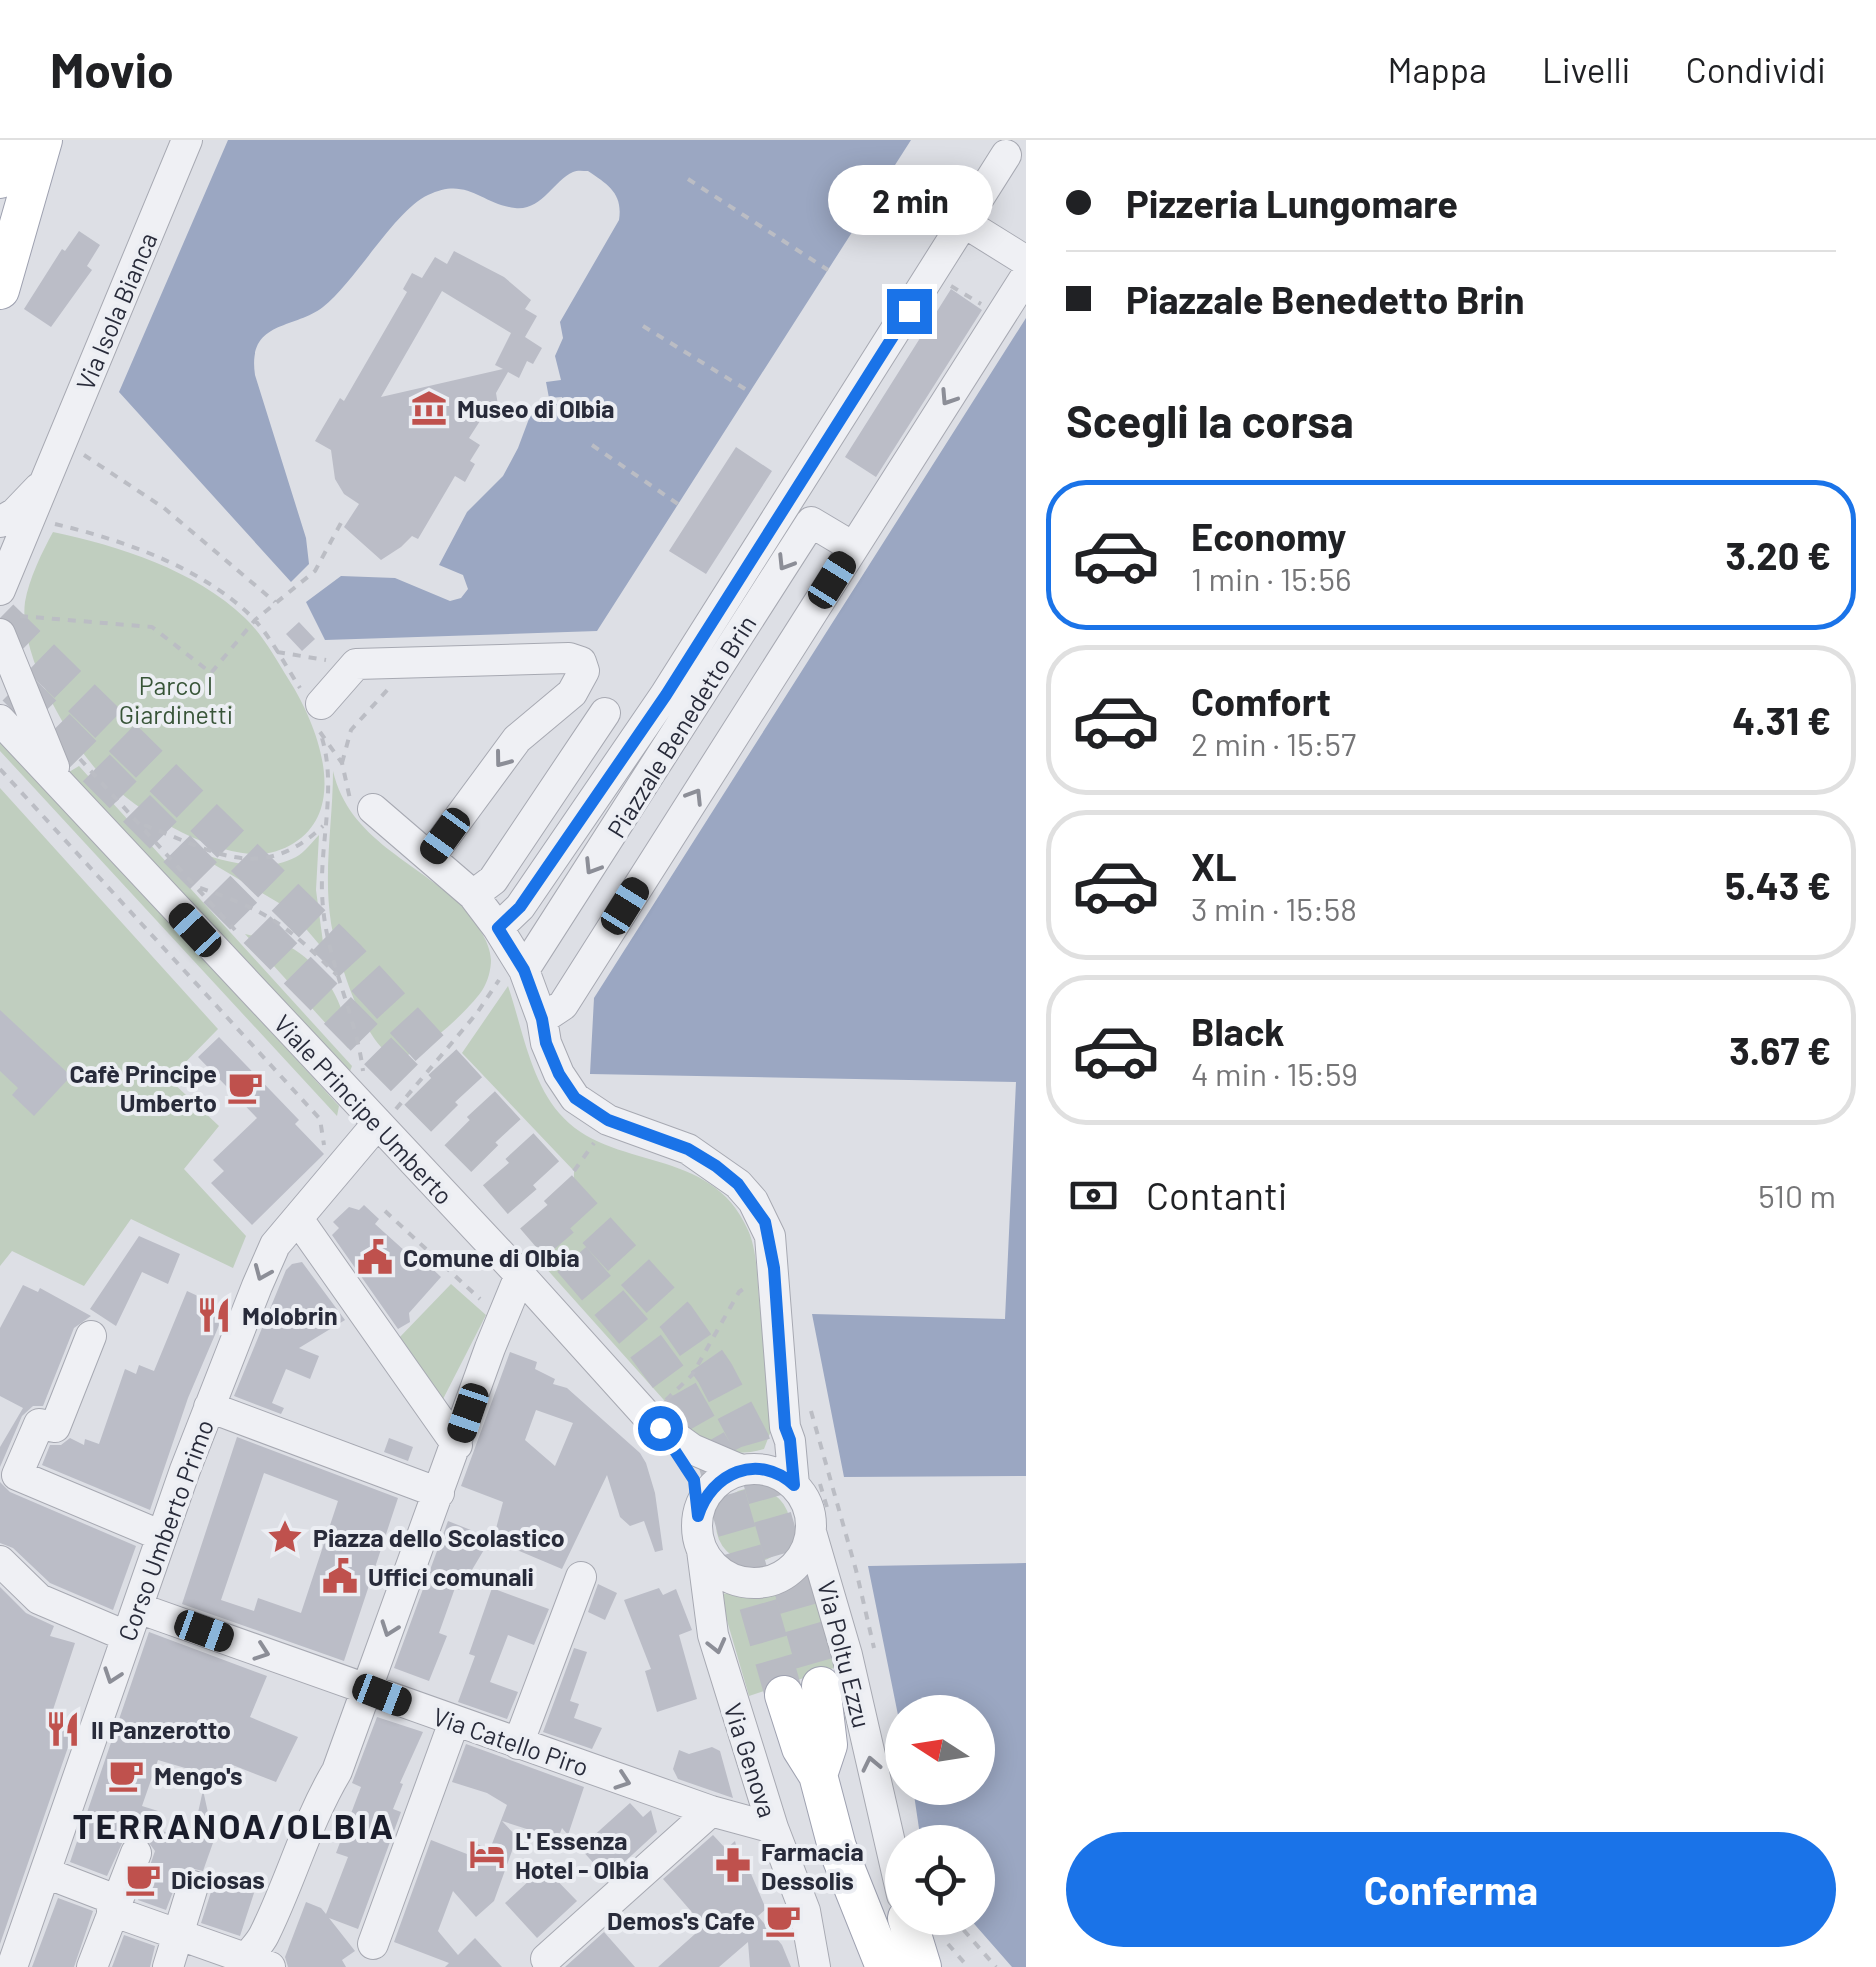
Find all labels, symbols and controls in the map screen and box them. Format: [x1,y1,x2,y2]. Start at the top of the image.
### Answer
text: Movio [50,40,174,98]
text: Mappa [1388,48,1487,90]
text: Livelli [1542,48,1630,90]
text: Condividi [1685,48,1826,90]
callout: 2 min [826,166,992,236]
text: Pizzeria Lungomare [1126,180,1458,226]
text: 2 min [872,181,949,219]
street label: Via Isola Bianca [69,228,163,394]
text: Piazzale Benedetto Brin [1126,276,1525,322]
route end [887,289,932,334]
one-way arrow [941,387,960,405]
museum icon: Museo di Olbia [410,389,448,427]
place label: Museo di Olbia [457,393,615,423]
text: Scegli la corsa [1066,393,1354,447]
icon: car [1071,510,1161,600]
text: Economy [1191,513,1346,559]
text: 3.20 € [1726,532,1831,578]
car [803,547,861,613]
one-way arrow [778,552,797,570]
text: 1 min · 15:56 [1191,559,1351,597]
street label: Piazzale Benedetto Brin [600,609,762,843]
park label: Parco I Giardinetti [119,670,233,729]
icon: car [1071,675,1161,765]
text: Comfort [1191,678,1331,724]
text: 4.31 € [1732,697,1831,743]
text: 2 min · 15:57 [1191,724,1356,762]
one-way arrow [496,749,513,767]
one-way arrow [683,789,702,807]
car [415,803,475,869]
icon: car [1071,840,1161,930]
text: XL [1191,843,1237,889]
one-way arrow [585,856,604,874]
text: 5.43 € [1725,862,1831,908]
car [596,873,654,939]
text: 3 min · 15:58 [1191,889,1357,927]
car [164,898,226,962]
icon: car [1071,1005,1161,1095]
street label: Viale Principe Umberto [268,1008,460,1210]
text: Black [1191,1008,1285,1054]
text: 3.67 € [1729,1027,1831,1073]
text: 4 min · 15:59 [1191,1054,1358,1092]
place label: Cafè Principe Umberto [69,1058,217,1117]
cafe icon: Cafè Principe Umberto [226,1068,264,1106]
icon: cash [1066,1168,1121,1223]
text: Contanti [1146,1172,1287,1218]
text: 510 m [1758,1176,1836,1214]
public building icon: Comune di Olbia [356,1238,394,1276]
place label: Comune di Olbia [403,1242,580,1272]
one-way arrow [254,1263,274,1281]
restaurant icon: Molobrin [195,1296,233,1334]
place label: Molobrin [242,1300,338,1330]
car [444,1380,492,1446]
route start [638,1406,683,1451]
street label: Corso Umberto Primo [111,1415,219,1645]
place icon: Piazza dello Scolastico [266,1518,304,1556]
place label: Piazza dello Scolastico [313,1522,565,1552]
public building icon: Uffici comunali [321,1557,359,1595]
place label: Uffici comunali [368,1561,534,1591]
street label: Via Poltu Ezzu [812,1577,878,1731]
car [171,1607,237,1655]
one-way arrow [380,1619,401,1636]
one-way arrow [705,1637,726,1654]
one-way arrow [253,1640,270,1661]
one-way arrow [104,1667,124,1684]
car [349,1670,415,1720]
north arrow [885,1695,995,1805]
map controls [885,1695,995,1935]
street label: Via Genova [718,1699,784,1821]
street label: Via Catello Piro [429,1700,593,1782]
restaurant icon: Il Panzerotto [44,1710,82,1748]
place label: Il Panzerotto [91,1714,231,1744]
cafe icon: Mengo's [107,1756,145,1794]
one-way arrow [862,1756,883,1773]
place label: Mengo's [154,1760,242,1790]
one-way arrow [614,1769,631,1789]
district label: TERRANOA/OLBIA [72,1804,396,1846]
place label: L' Essenza Hotel - Olbia [515,1825,649,1884]
button: locate [885,1825,995,1935]
button: Conferma [1066,1832,1836,1947]
hotel icon: L' Essenza Hotel - Olbia [468,1835,506,1873]
place label: Farmacia Dessolis [761,1836,864,1895]
pharmacy icon: Farmacia Dessolis [714,1846,752,1884]
cafe icon: Diciosas [124,1860,162,1898]
place label: Diciosas [171,1864,265,1894]
cafe icon: Demos's Cafe [764,1901,802,1939]
place label: Demos's Cafe [607,1905,755,1935]

